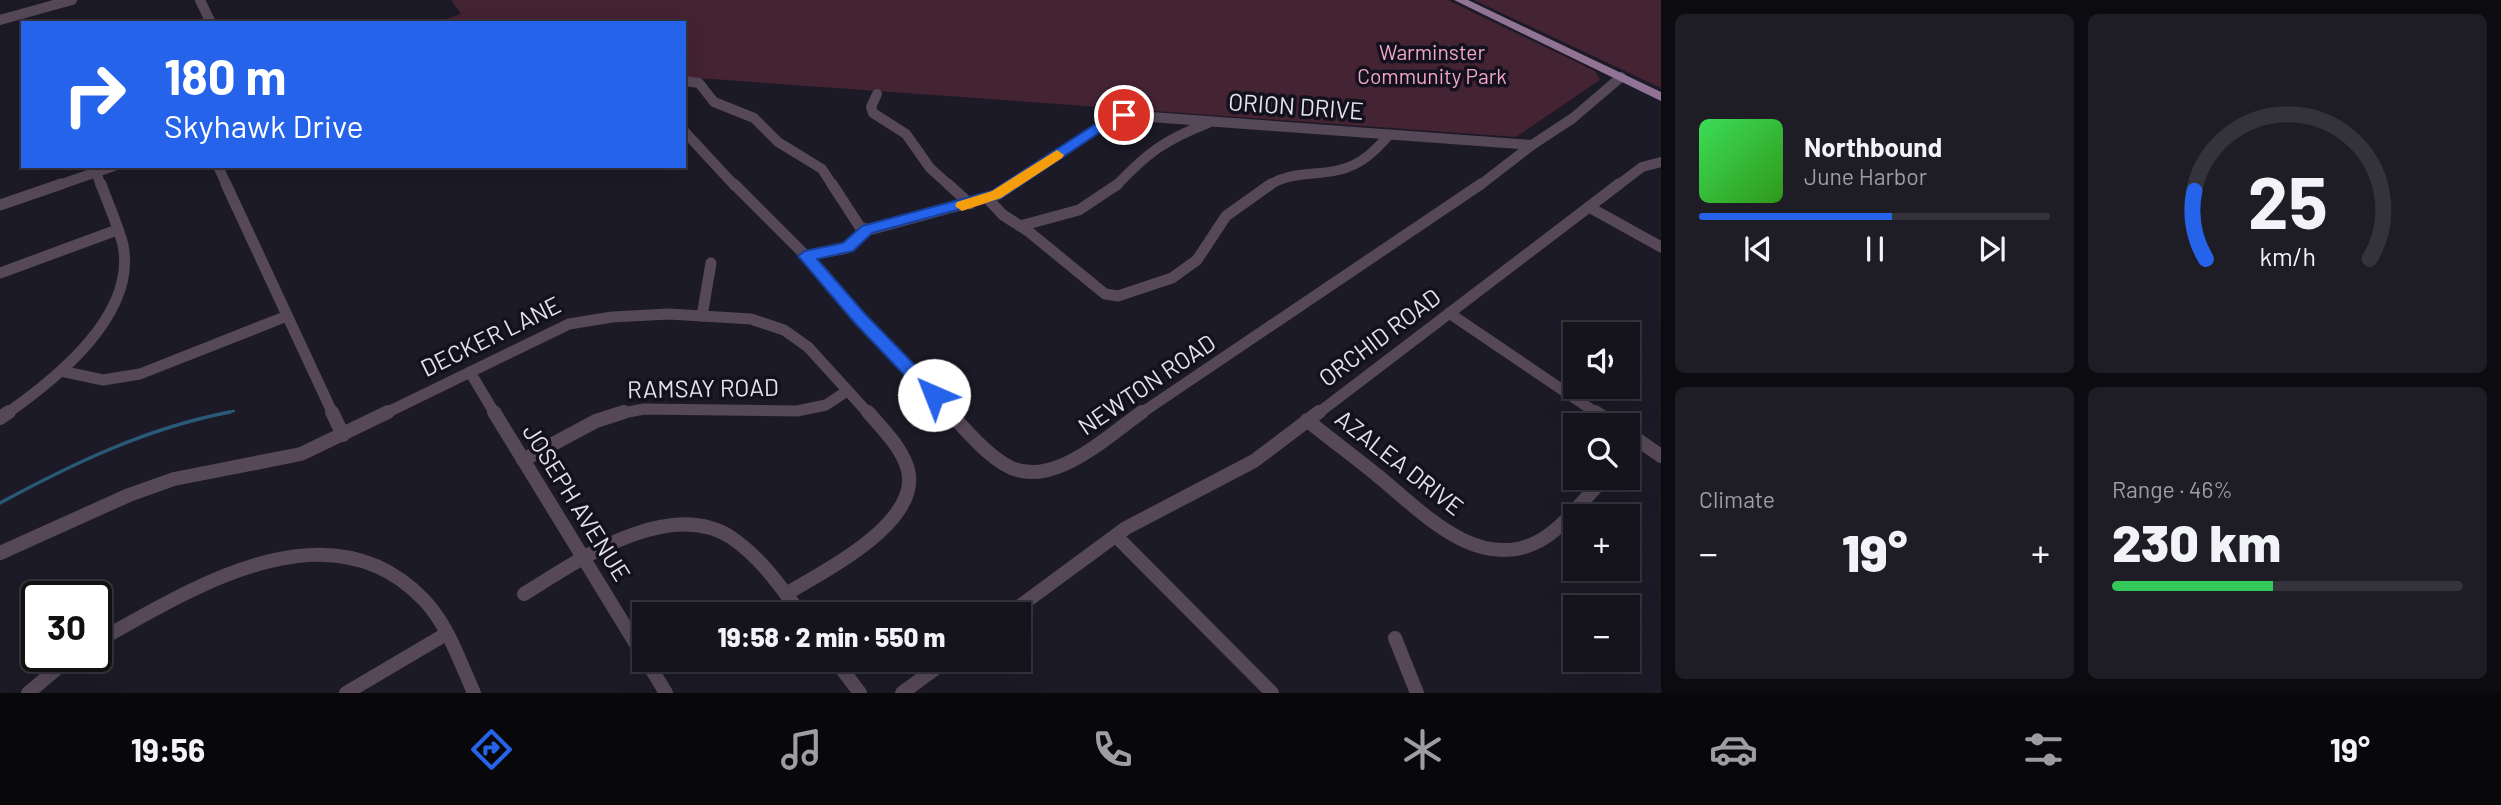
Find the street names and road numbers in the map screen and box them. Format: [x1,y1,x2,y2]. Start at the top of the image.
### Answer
street label: ORION DRIVE [1227,86,1365,125]
street label: ORCHID ROAD [1313,282,1446,392]
street label: DECKER LANE [416,289,565,382]
street label: NEWTON ROAD [1072,327,1220,440]
street label: RAMSAY ROAD [627,372,779,403]
street label: AZALEA DRIVE [1330,403,1470,521]
street label: JOSEPH AVENUE [517,418,637,586]

